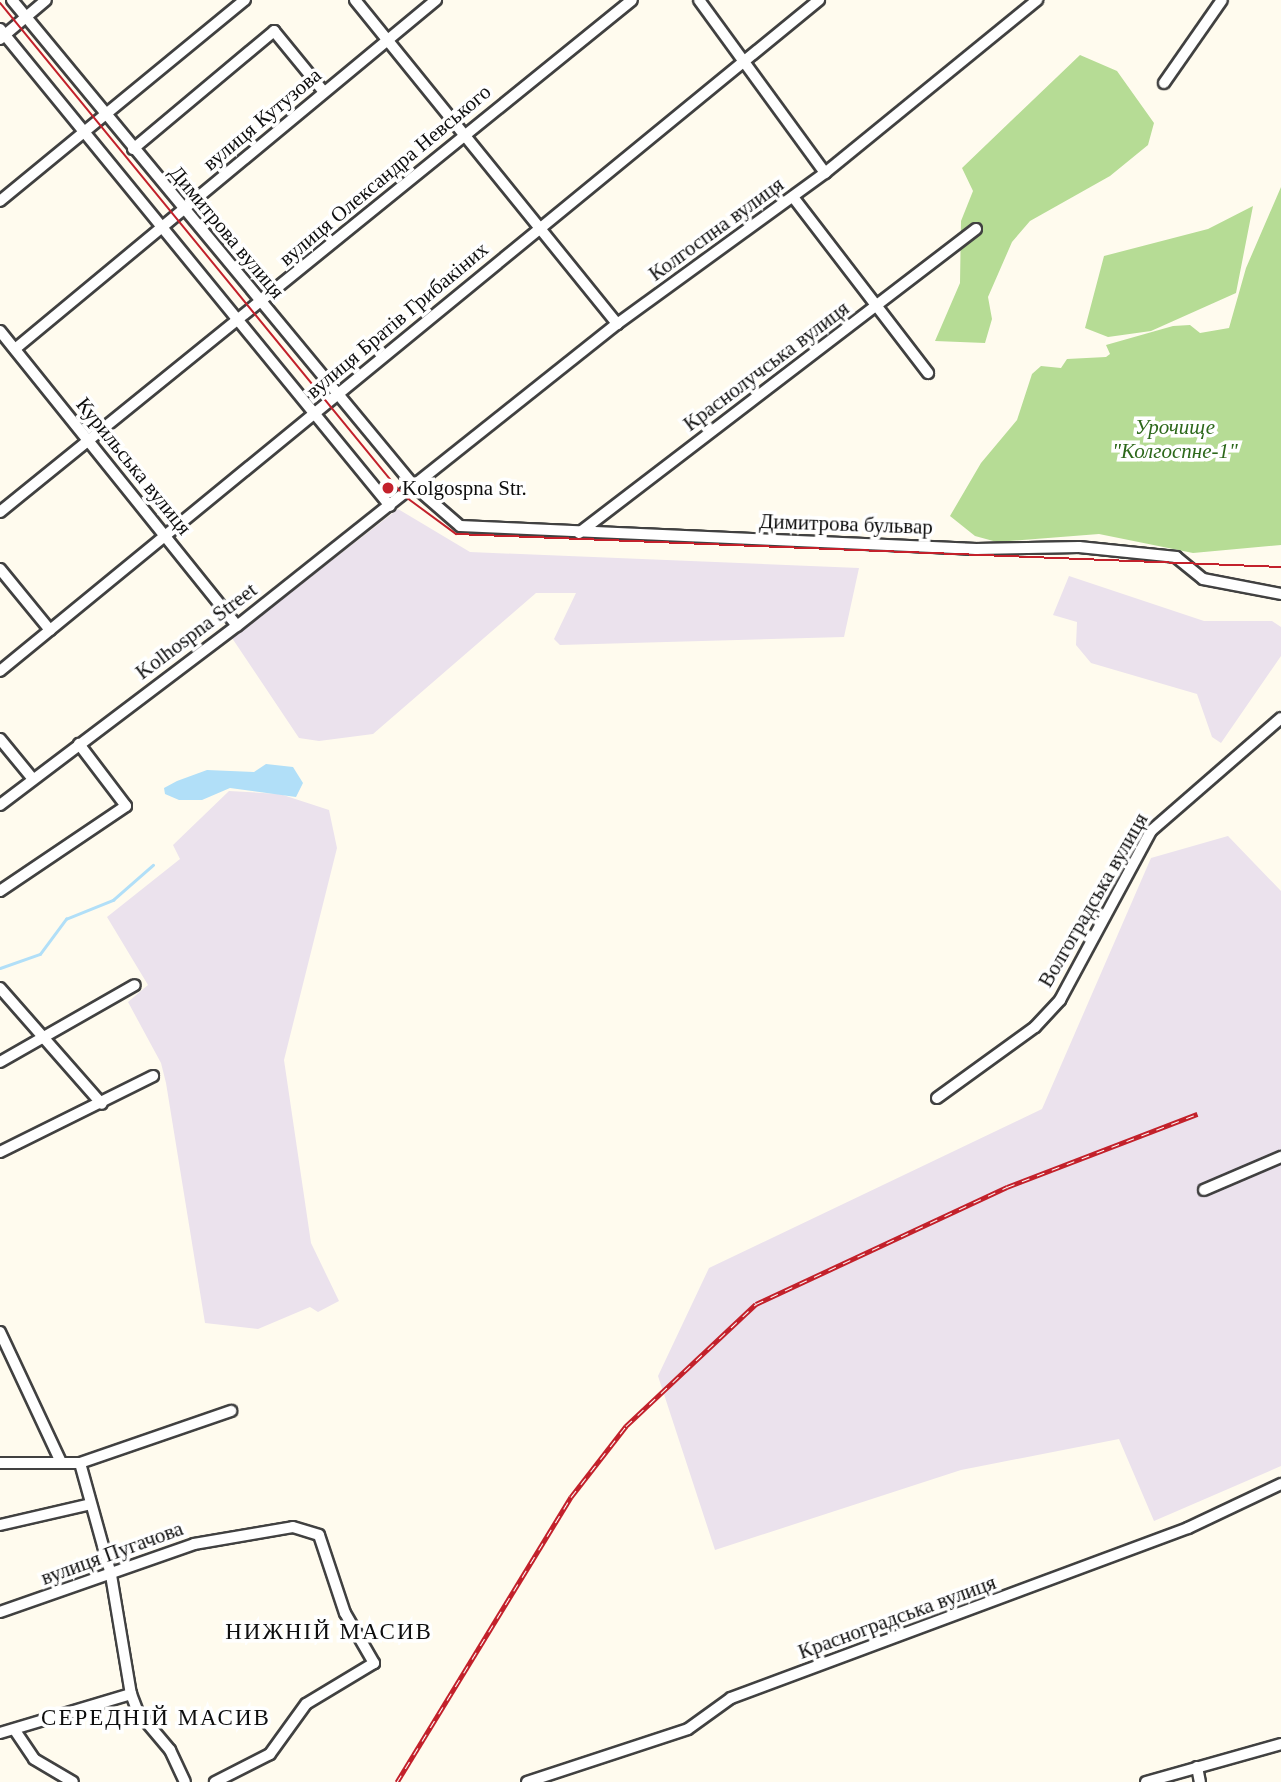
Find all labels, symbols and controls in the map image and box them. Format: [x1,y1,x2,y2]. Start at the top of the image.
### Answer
street label: вулиця Кутузова [198,62,326,176]
street label: вулиця Олександра Невського [274,79,496,271]
street label: Димитрова вулиця [164,160,290,304]
street label: Колгоспна вулиця [644,172,788,286]
street label: вулиця Братів Грибакіних [301,237,493,403]
street label: Краснолучська вулиця [678,295,854,437]
street label: Курильська вулиця [71,392,197,540]
park label: Урочище "Колгоспне-1" [1112,414,1238,464]
place label: Kolgospna Str. [402,475,527,501]
marker: Kolgospna Str. [380,480,396,496]
street label: Димитрова бульвар [759,508,933,540]
street label: Kolhospna Street [130,577,262,685]
street label: Волгоградська вулиця [1033,808,1153,992]
street label: вулиця Пугачова [37,1516,187,1590]
street label: Красноградська вулиця [795,1569,999,1665]
district label: НИЖНІЙ МАСИВ [227,1618,431,1646]
district label: СЕРЕДНІЙ МАСИВ [43,1704,269,1732]

